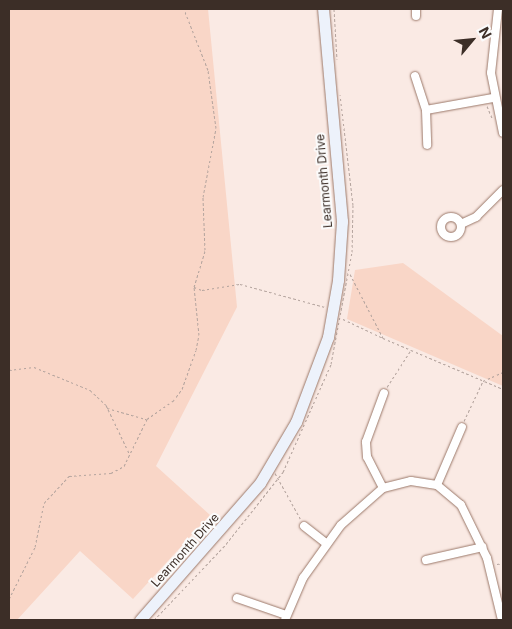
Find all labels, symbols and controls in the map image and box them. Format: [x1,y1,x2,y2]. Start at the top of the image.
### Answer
north arrow [447,15,497,65]
text: N [476,24,496,41]
street label: Learmonth Drive [313,133,335,229]
street label: Learmonth Drive [148,510,222,590]

